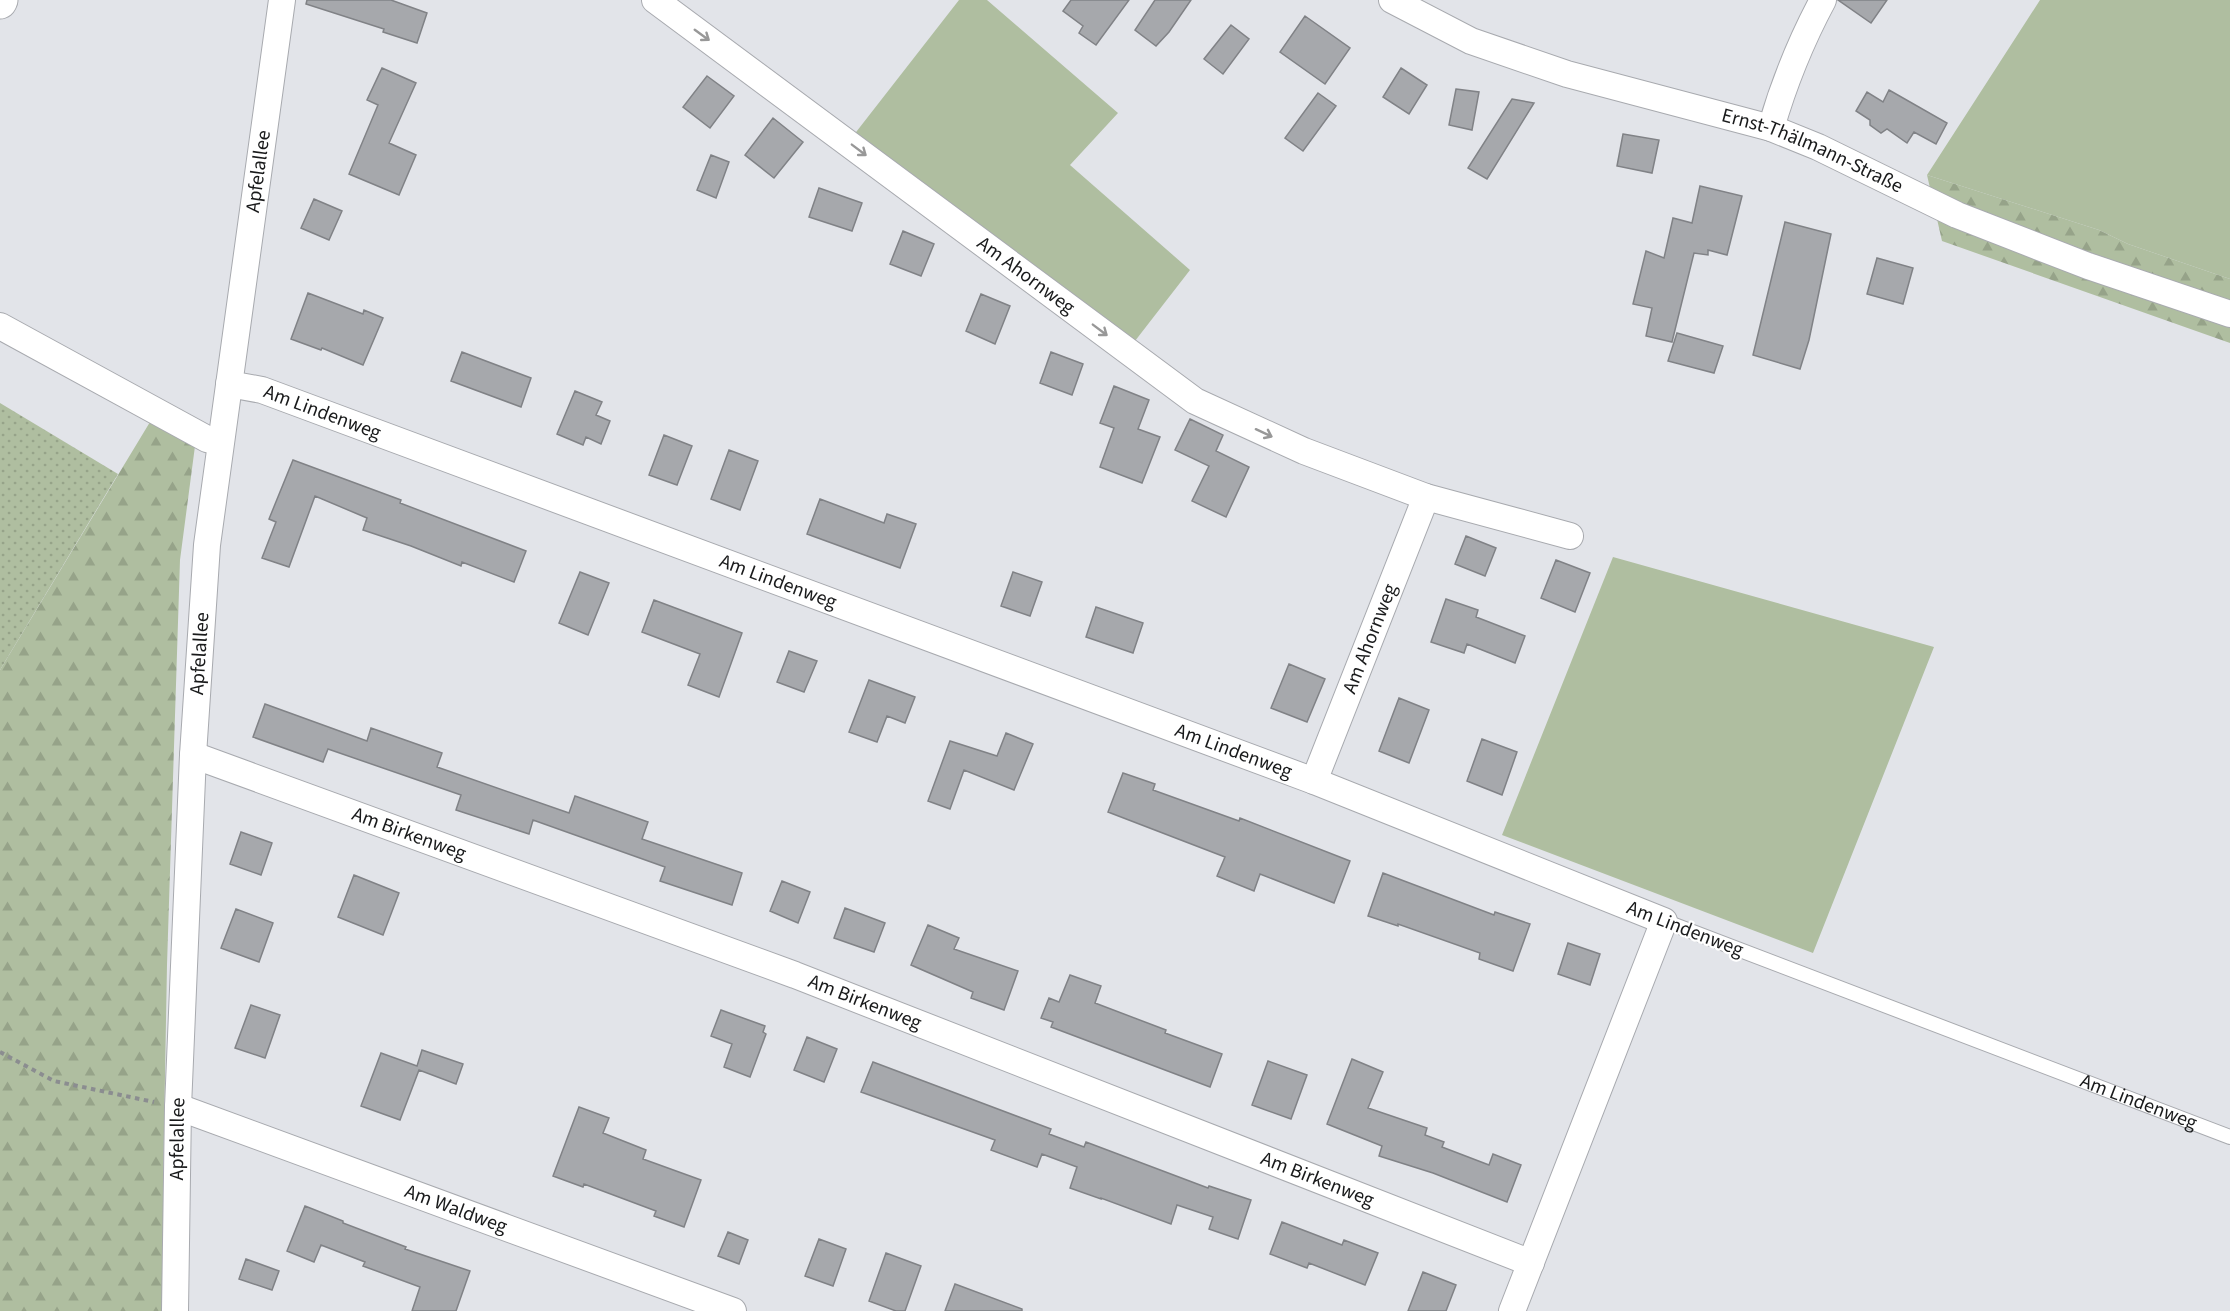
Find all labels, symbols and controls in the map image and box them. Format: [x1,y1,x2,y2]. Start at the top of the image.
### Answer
one-way arrow [694,28,710,41]
street label: Ernst-Thälmann-Straße [1718,101,1908,200]
street label: Apfelallee [239,128,278,214]
one-way arrow [851,144,867,157]
street label: Am Ahornweg [971,230,1081,321]
one-way arrow [1091,323,1107,336]
street label: Am Lindenweg [260,378,385,447]
one-way arrow [1255,427,1273,439]
street label: Am Lindenweg [715,547,841,616]
street label: Am Ahornweg [1336,580,1404,698]
street label: Apfelallee [183,611,216,696]
street label: Am Lindenweg [1171,717,1296,786]
street label: Am Birkenweg [348,800,470,868]
street label: Am Lindenweg [1623,894,1747,964]
street label: Am Birkenweg [804,968,926,1037]
street label: Am Lindenweg [2076,1067,2201,1137]
street label: Apfelallee [163,1097,192,1181]
street label: Am Birkenweg [1257,1145,1378,1214]
street label: Am Waldweg [401,1177,511,1241]

